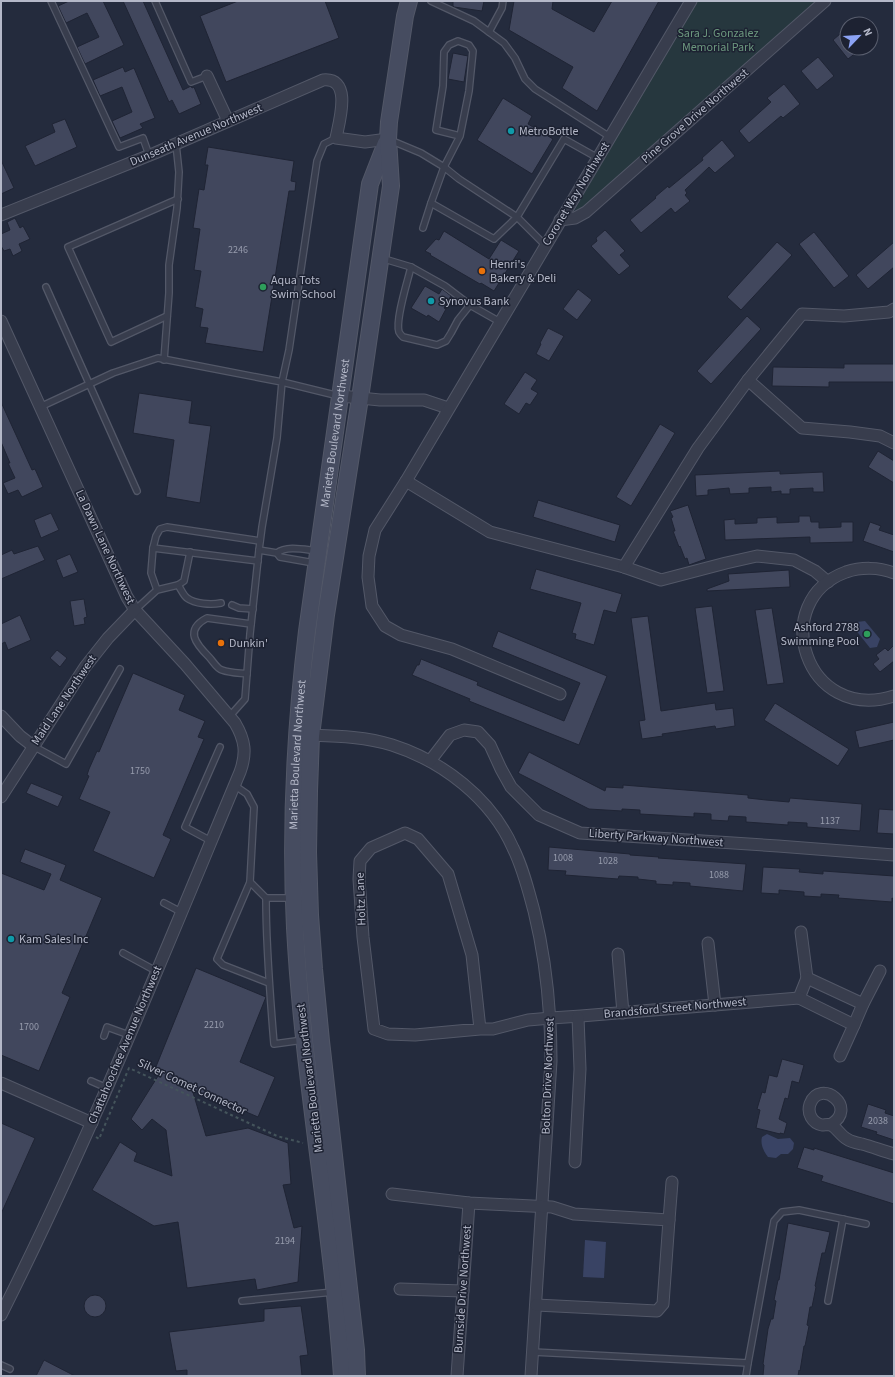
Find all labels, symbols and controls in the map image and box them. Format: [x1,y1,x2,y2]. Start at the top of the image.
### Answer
north arrow [839,16,879,56]
park label: Sara J. Gonzalez Memorial Park [677,25,759,56]
text: N [859,25,876,38]
street label: Pine Grove Drive Northwest [638,65,752,167]
street label: Dunseath Avenue Northwest [127,99,265,171]
place label: MetroBottle [519,123,578,140]
marker: MetroBottle [506,126,516,136]
street label: Coronet Way Northwest [538,139,614,249]
house number: 2246 [228,243,248,257]
place label: Henri's Bakery & Deli [490,256,556,287]
marker: Henri's Bakery & Deli [477,266,487,276]
place label: Aqua Tots Swim School [271,272,336,303]
marker: Aqua Tots Swim School [258,282,268,292]
place label: Synovus Bank [439,293,509,310]
marker: Synovus Bank [426,296,436,306]
street label: Marietta Boulevard Northwest [316,358,354,509]
street label: La Dawn Lane Northwest [71,487,139,607]
place label: Ashford 2788 Swimming Pool [781,619,859,650]
marker: Ashford 2788 Swimming Pool [862,629,872,639]
place label: Dunkin' [229,635,268,652]
marker: Dunkin' [216,638,226,648]
street label: Maid Lane Northwest [27,651,101,749]
street label: Marietta Boulevard Northwest [285,679,310,830]
house number: 1750 [130,764,150,778]
house number: 1137 [820,814,840,828]
street label: Liberty Parkway Northwest [588,825,724,851]
house number: 1008 [553,851,573,865]
house number: 1028 [598,854,618,868]
house number: 1088 [709,868,729,882]
street label: Holtz Lane [352,872,370,926]
place label: Kam Sales Inc [19,931,89,948]
marker: Kam Sales Inc [6,934,16,944]
street label: Chattahoochee Avenue Northwest [84,963,166,1127]
street label: Brandsford Street Northwest [603,993,747,1023]
street label: Marietta Boulevard Northwest [292,1003,328,1153]
street label: Bolton Drive Northwest [537,1017,559,1135]
house number: 2210 [204,1018,224,1032]
house number: 1700 [19,1020,39,1034]
street label: Silver Comet Connector [135,1054,250,1120]
house number: 2038 [868,1114,888,1128]
street label: Burnside Drive Northwest [450,1225,476,1353]
house number: 2194 [275,1234,295,1248]

